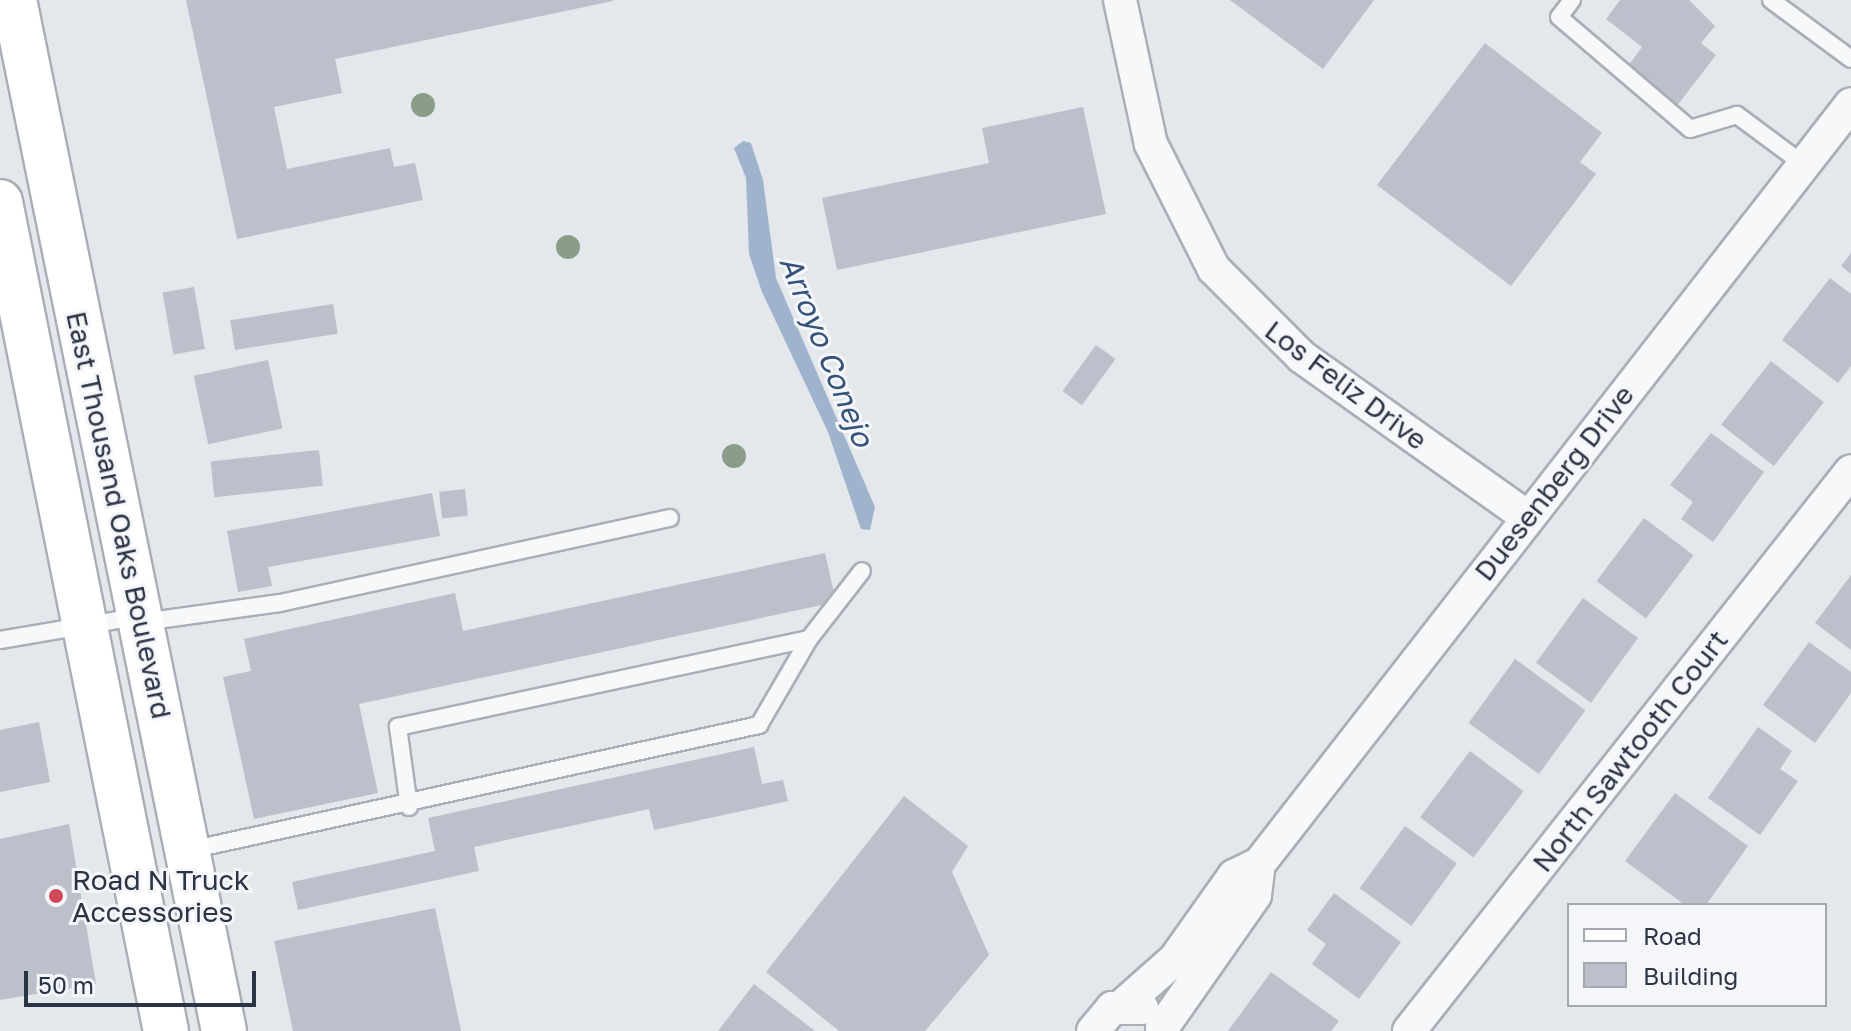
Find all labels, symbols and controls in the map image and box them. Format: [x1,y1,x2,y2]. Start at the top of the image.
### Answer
water label: Arroyo Conejo [772,250,882,452]
street label: East Thousand Oaks Boulevard [59,308,179,722]
street label: Los Feliz Drive [1258,313,1434,457]
street label: Duesenberg Drive [1467,379,1641,587]
street label: North Sawtooth Court [1525,623,1735,879]
place label: Road N Truck Accessories [72,863,250,929]
marker: Road N Truck Accessories [47,887,65,905]
legend [1567,903,1827,1007]
text: Road [1643,921,1702,950]
scale bar [28,955,260,1005]
text: Building [1643,961,1738,990]
text: 50 m [38,970,94,999]

